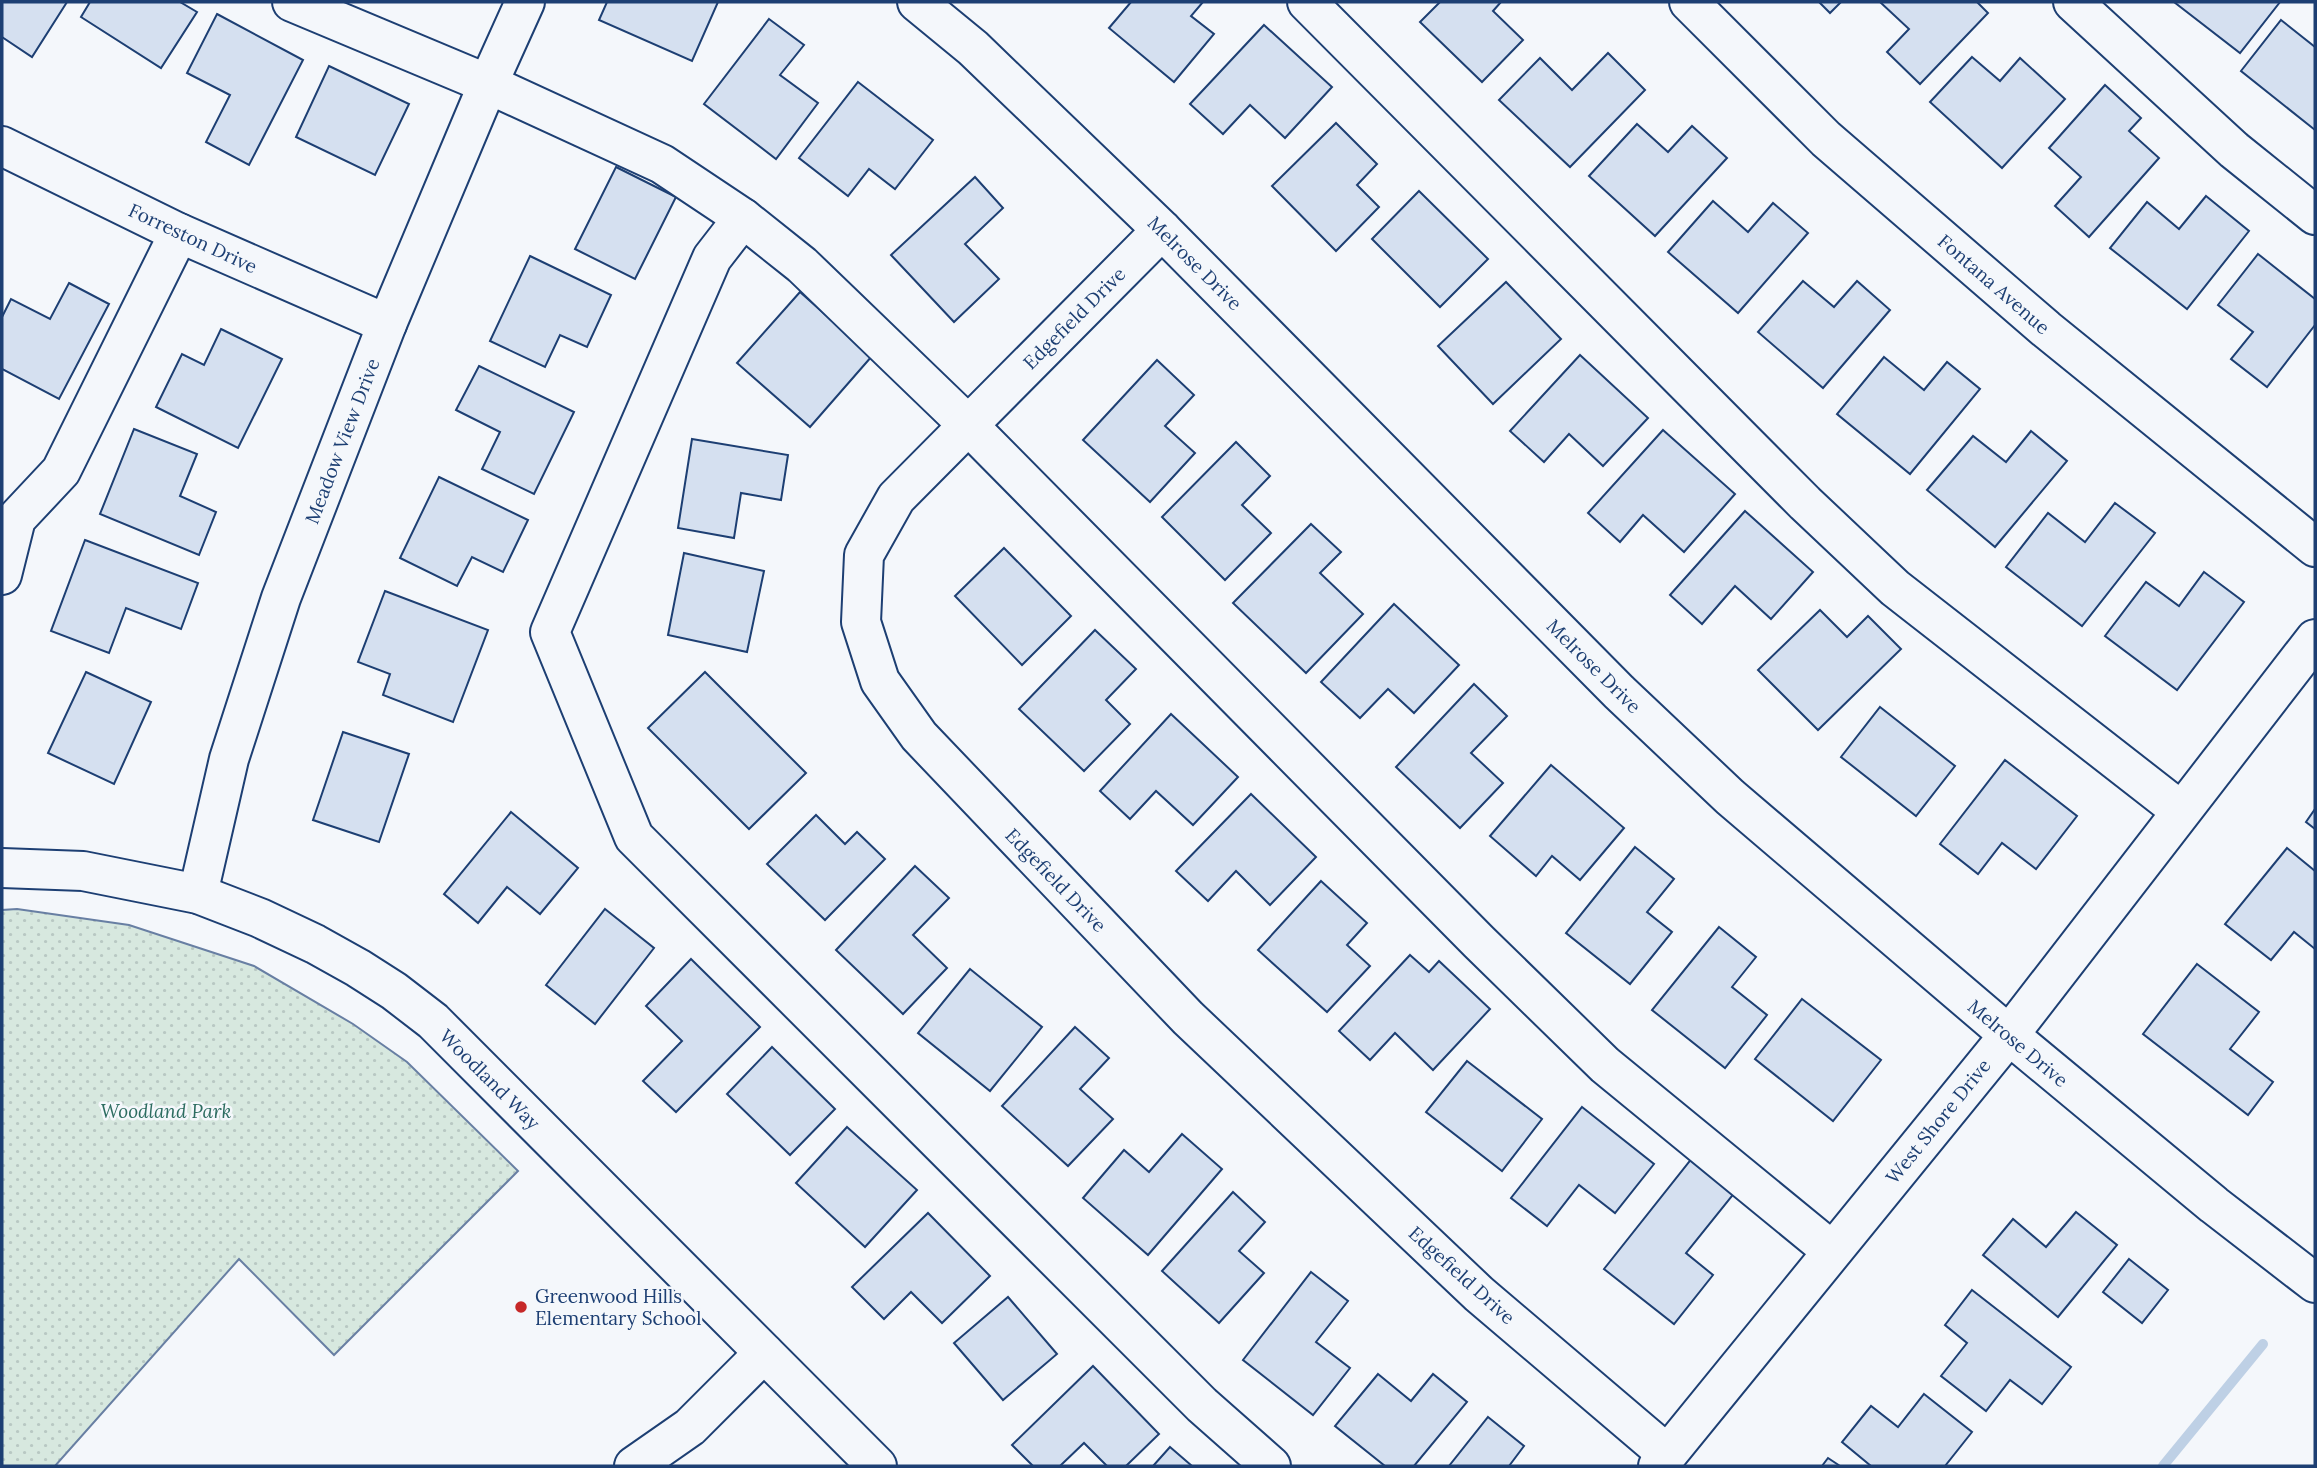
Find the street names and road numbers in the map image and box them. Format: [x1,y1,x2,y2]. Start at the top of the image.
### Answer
street label: Forreston Drive [125,198,261,278]
street label: Melrose Drive [1143,211,1247,315]
street label: Fontana Avenue [1933,229,2055,339]
street label: Edgefield Drive [1018,262,1130,374]
street label: Meadow View Drive [299,355,385,527]
street label: Melrose Drive [1542,614,1646,718]
street label: Edgefield Drive [1000,823,1112,937]
street label: Melrose Drive [1963,994,2073,1092]
street label: Woodland Way [435,1024,545,1134]
street label: West Shore Drive [1880,1054,1996,1188]
street label: Edgefield Drive [1404,1221,1520,1329]

